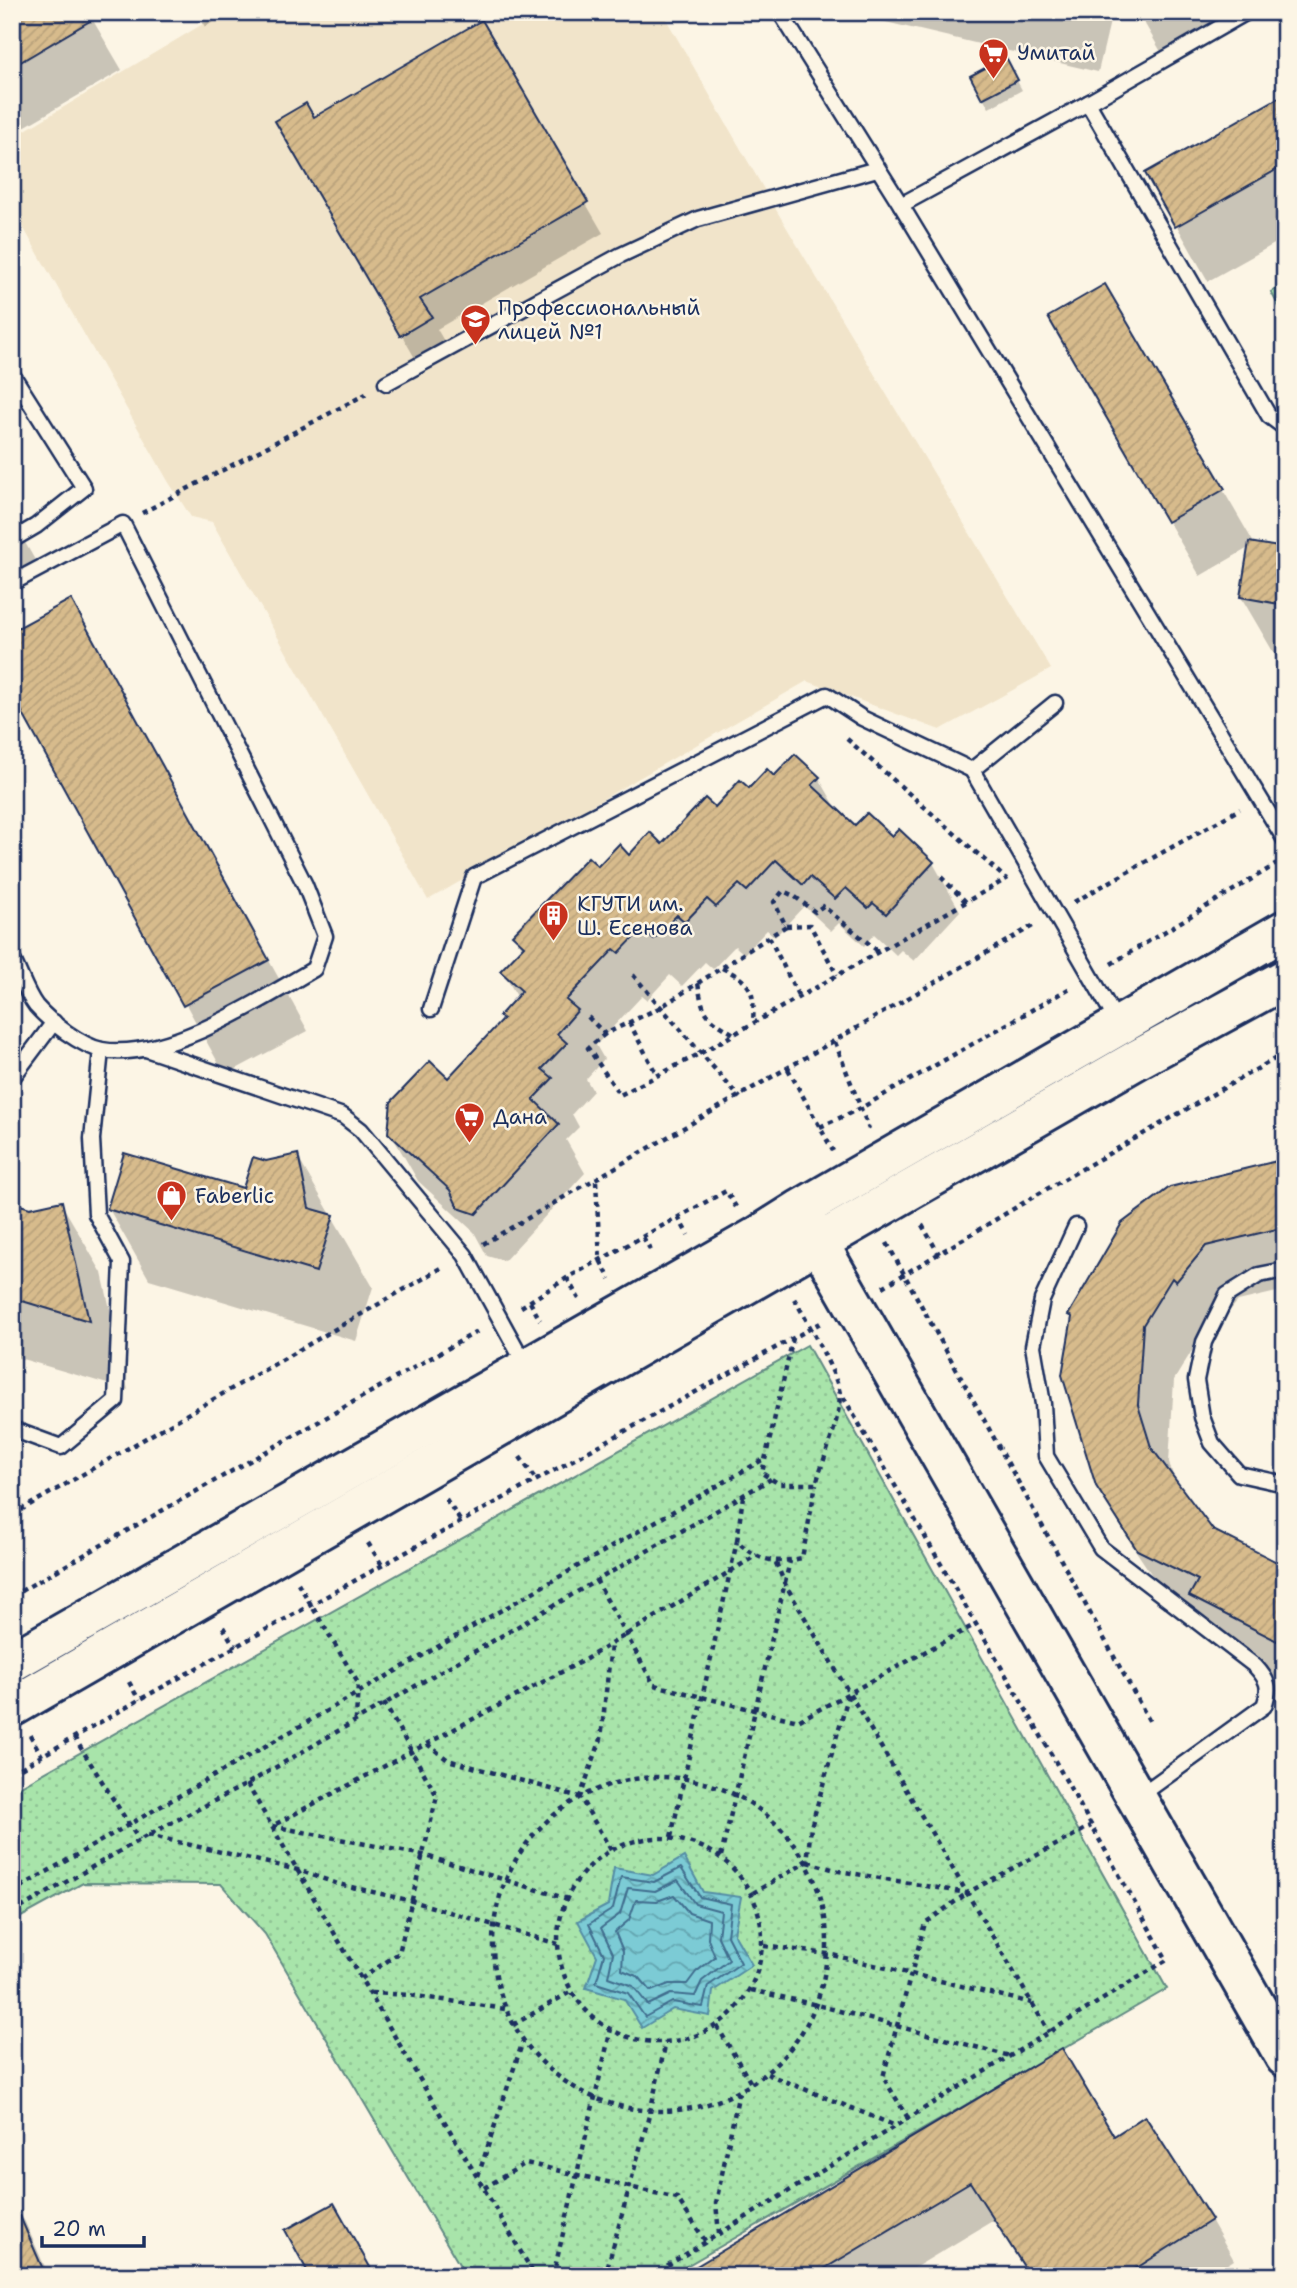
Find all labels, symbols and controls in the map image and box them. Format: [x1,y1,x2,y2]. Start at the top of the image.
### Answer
supermarket icon: Умитай [977,36,1011,80]
place label: Умитай [1017,39,1096,67]
place label: Профессиональный лицей №1 [498,294,701,346]
school or university icon: Профессиональный лицей №1 [458,303,492,347]
place label: КГУТИ им. Ш. Есенова [577,890,693,942]
building icon: КГУТИ им. Ш. Есенова [537,899,571,943]
supermarket icon: Дана [453,1100,487,1144]
place label: Дана [493,1103,547,1131]
shop icon: Faberlic [155,1179,189,1223]
place label: Faberlic [195,1182,274,1210]
scale bar [42,2204,144,2248]
text: 20 m [52,2215,106,2243]

